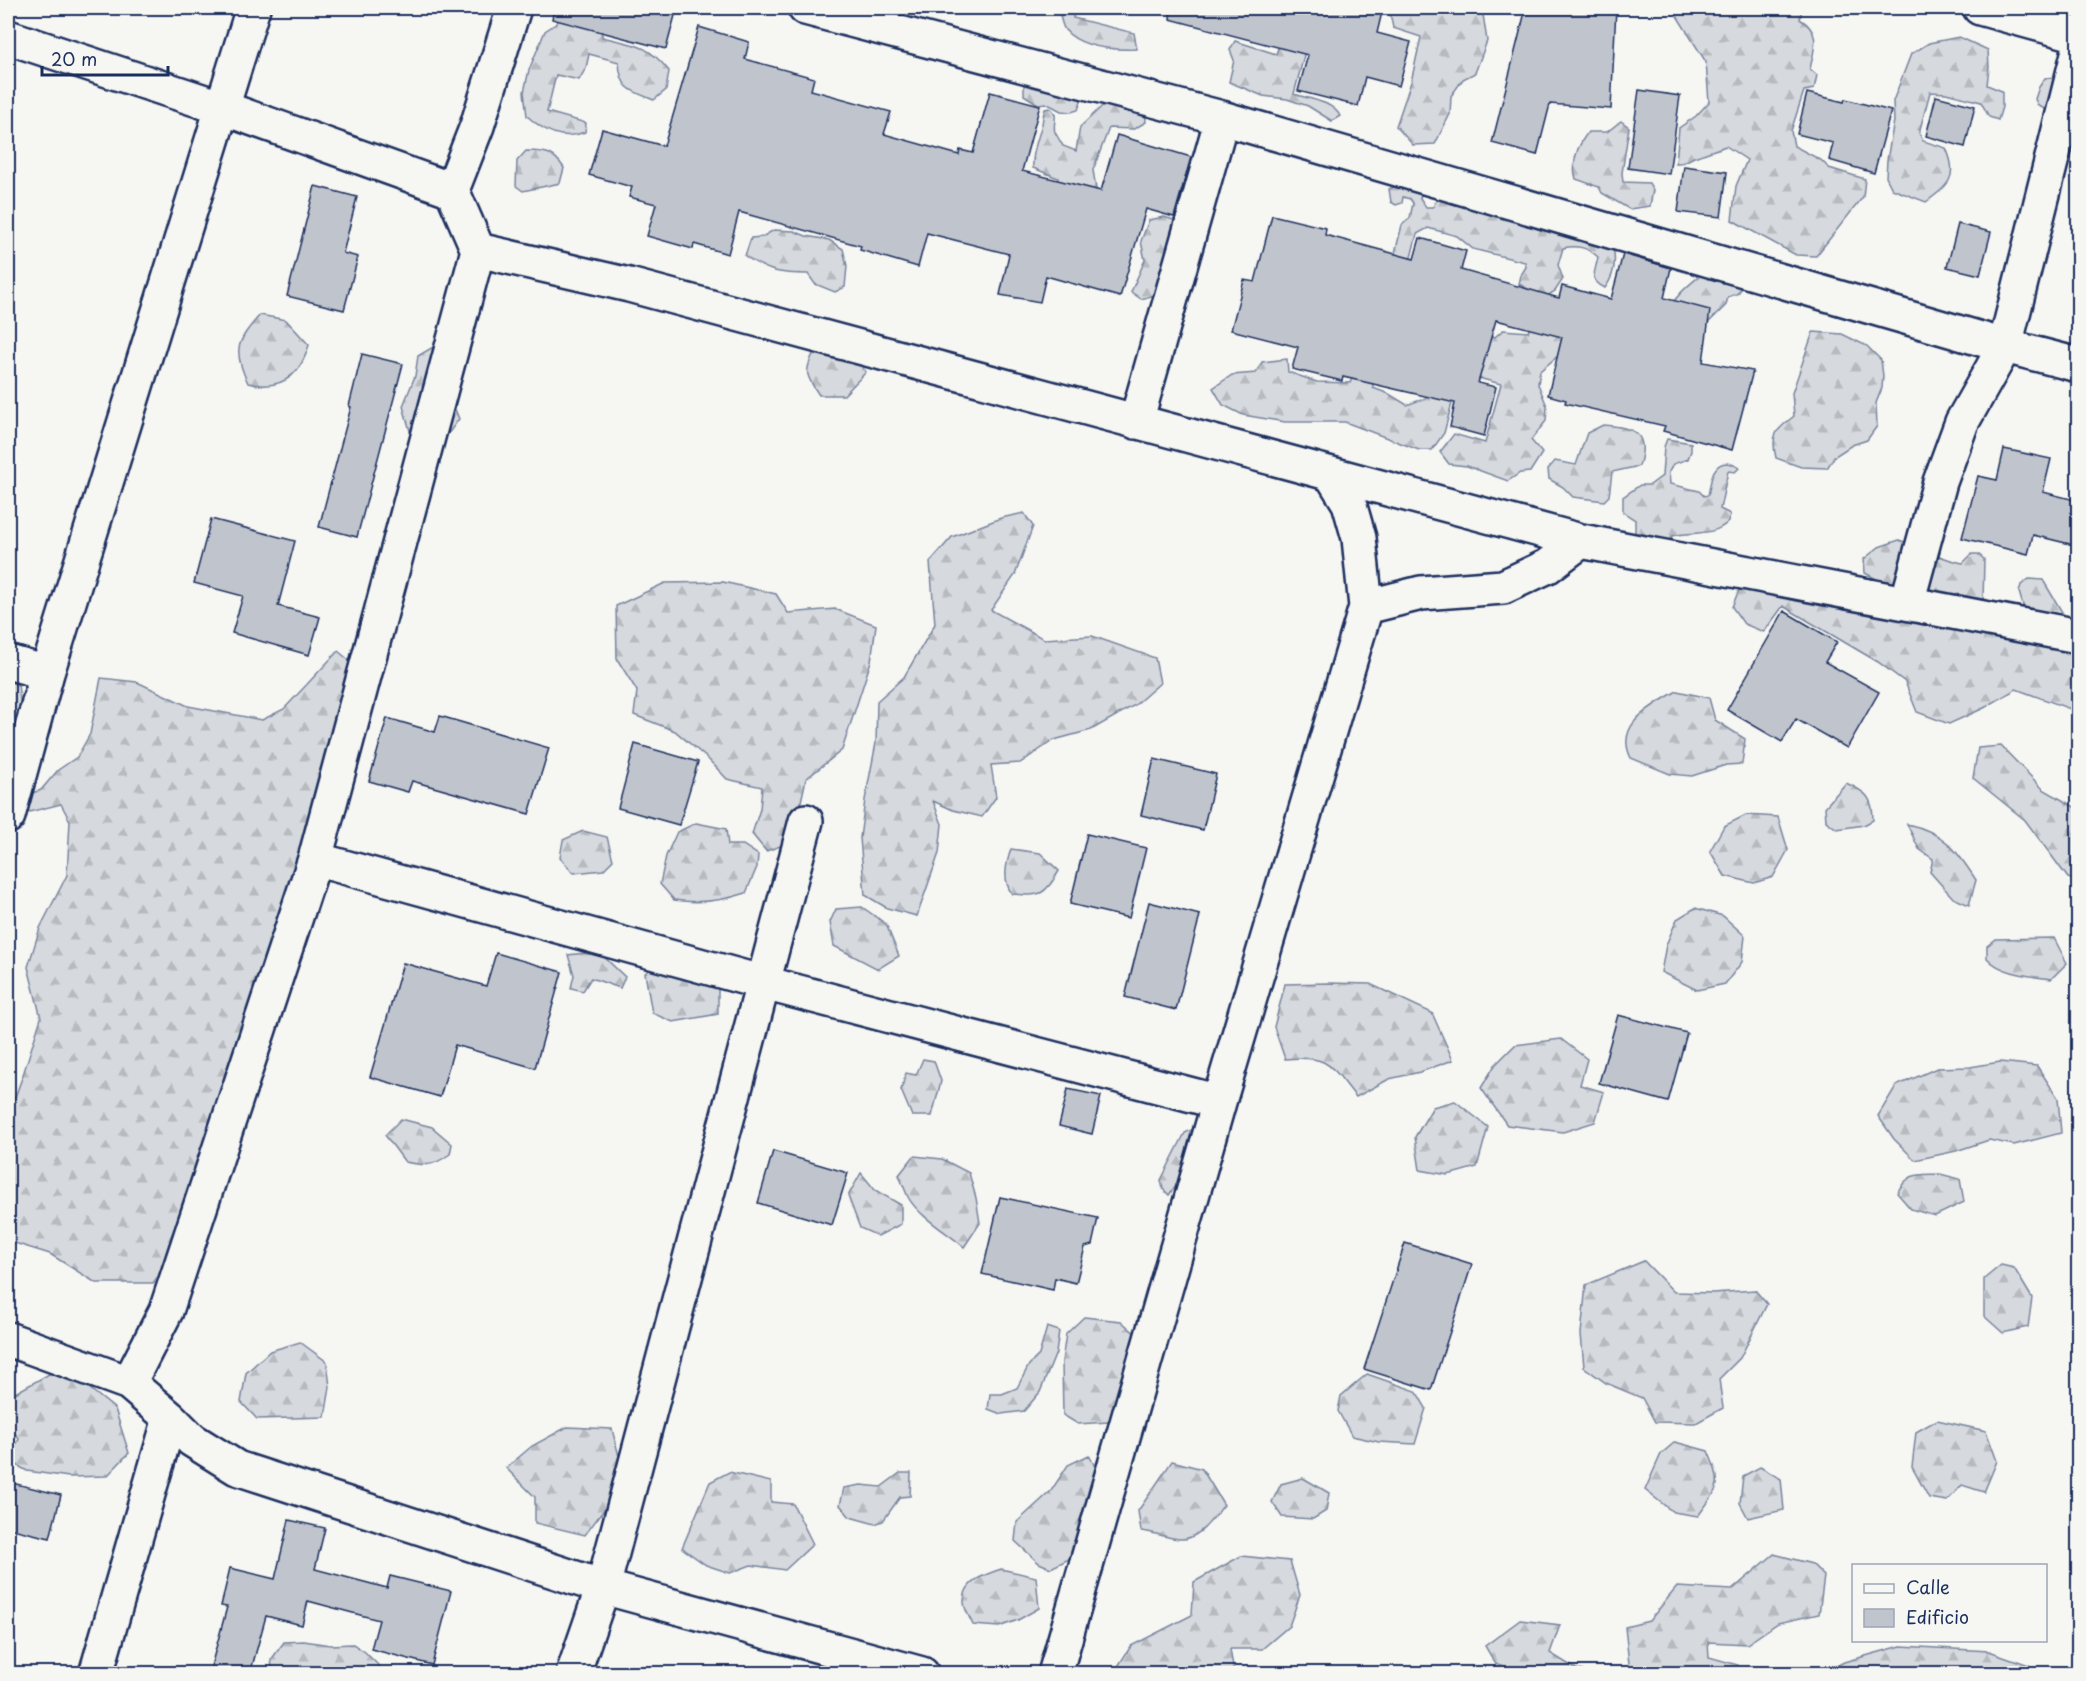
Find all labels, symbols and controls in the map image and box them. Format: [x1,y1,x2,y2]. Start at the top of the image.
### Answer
scale bar [42,39,168,77]
text: 20 m [51,45,97,72]
legend [1852,1564,2047,1642]
text: Calle [1906,1573,1950,1600]
text: Edificio [1906,1603,1969,1630]

